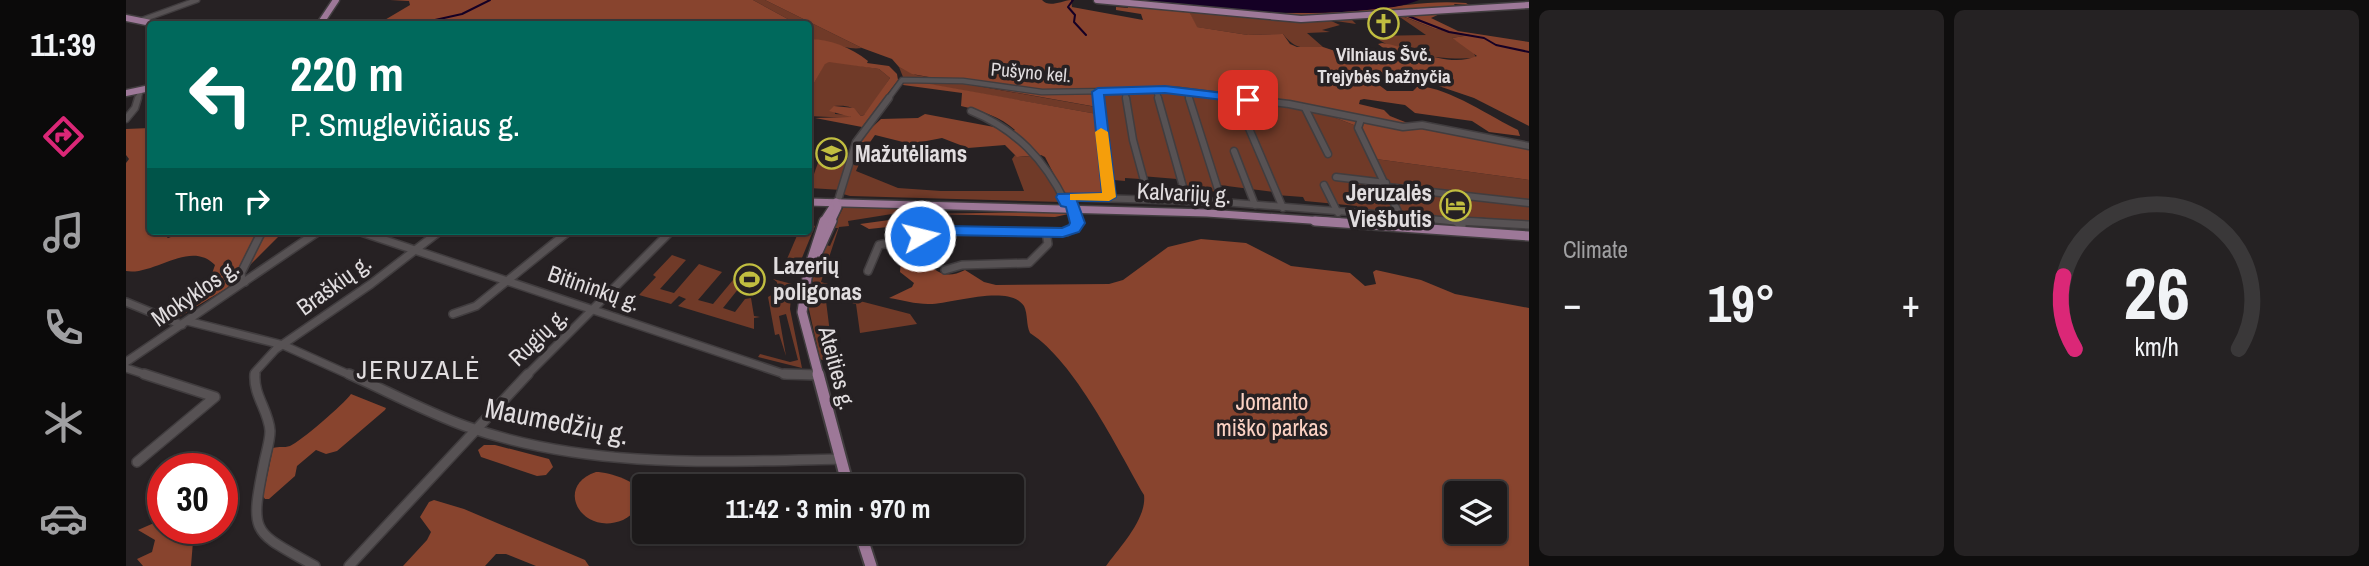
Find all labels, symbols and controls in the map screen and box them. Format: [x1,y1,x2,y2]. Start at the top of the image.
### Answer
church icon: Vilniaus Švč. Trejybės bažnyčia [1367,6,1401,40]
text: 11:39 [30,23,96,66]
text: 220 m [290,40,404,106]
place label: Vilniaus Švč. Trejybės bažnyčia [1317,41,1451,89]
icon: left [175,49,266,140]
street label: Pušyno kel. [990,56,1072,88]
pin [1218,70,1278,130]
icon: arrive [1229,81,1267,119]
text: P. Smuglevičiaus g. [290,103,520,146]
icon: directions [39,112,88,161]
school or university icon: Mažutėliams [815,137,849,171]
place label: Mažutėliams [855,138,967,169]
street label: Kalvarijų g. [1136,175,1232,210]
place label: Jeruzalės Viešbutis [1346,177,1432,234]
icon: right [238,182,276,220]
text: Then [175,184,224,219]
hotel icon: Jeruzalės Viešbutis [1438,189,1472,223]
position arrow [883,199,957,273]
icon: music [39,208,88,257]
text: Climate [1563,234,1628,265]
text: 26 [2123,244,2190,342]
street label: Braškių g. [290,247,377,322]
place label: Lazerių poligonas [773,250,862,307]
street label: Mokyklos g. [145,252,245,333]
street label: Bitininkų g. [544,257,644,318]
sports icon: Lazerių poligonas [733,262,767,296]
text: 19° [1707,268,1776,338]
text: − [1563,278,1581,329]
text: + [1902,278,1920,329]
street label: Rugių g. [501,301,574,373]
icon: phone [39,303,88,352]
street label: Ateities g. [811,322,863,413]
text: km/h [2134,330,2179,364]
district label: JERUZALĖ [357,352,482,387]
park label: Jomanto miško parkas [1216,386,1328,443]
street label: Maumedžių g. [482,388,632,454]
icon: climate [39,398,88,447]
speed limit sign: 30 [147,453,238,544]
map controls [1444,481,1507,544]
button: layers [1444,481,1507,544]
text: 11:42 · 3 min · 970 m [725,491,931,526]
icon: car [39,494,88,543]

